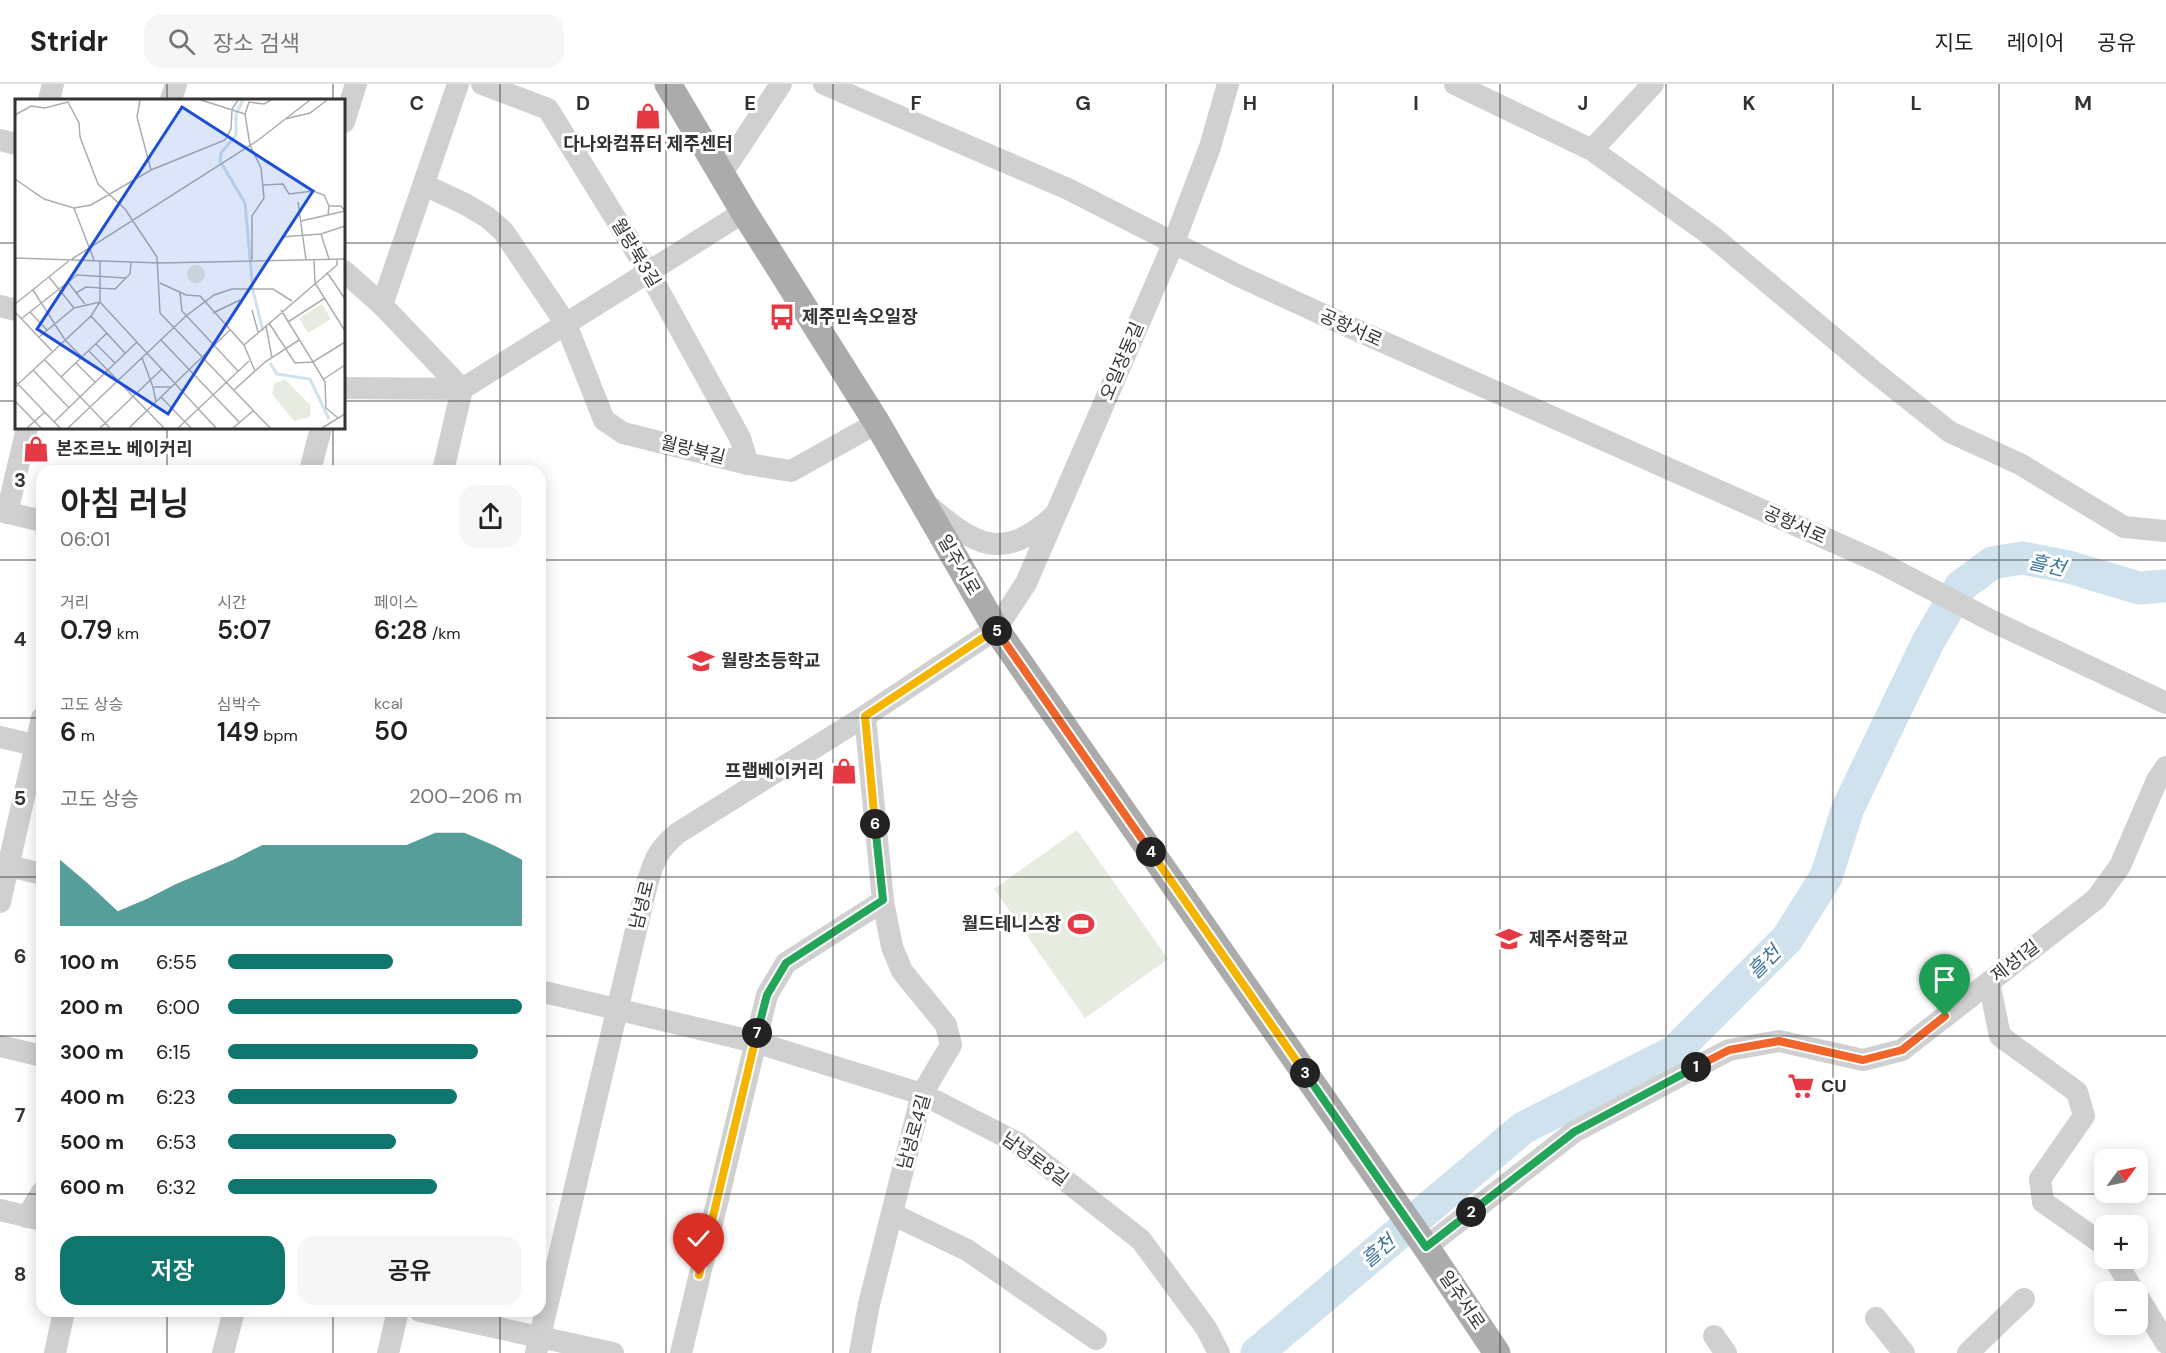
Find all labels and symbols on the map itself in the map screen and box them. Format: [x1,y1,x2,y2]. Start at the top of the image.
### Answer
text: C [410,90,424,116]
text: D [576,90,590,116]
text: E [744,90,756,116]
text: F [910,90,922,116]
text: G [1075,90,1091,116]
text: H [1243,90,1257,116]
text: I [1413,90,1419,116]
text: J [1578,90,1588,116]
text: K [1742,90,1756,116]
text: L [1910,90,1922,116]
text: M [2074,90,2092,116]
inset map [15,99,345,429]
shop icon: 다나와컴퓨터 제주센터 [633,101,663,131]
place label: 다나와컴퓨터 제주센터 [563,132,733,156]
street label: 월랑북3길 [606,214,666,292]
bus stop icon: 제주민속오일장 [767,302,797,332]
street label: 공항서로 [1316,304,1386,352]
place label: 제주민속오일장 [802,305,918,329]
street label: 오일장동길 [1095,318,1149,404]
street label: 월랑북길 [658,430,728,470]
shop icon: 본조르노 베이커리 [21,434,51,464]
place label: 본조르노 베이커리 [56,437,193,461]
text: 3 [14,467,26,493]
street label: 공항서로 [1760,501,1830,549]
street label: 일주서로 [932,530,986,600]
water label: 흘천 [2026,548,2070,582]
pin: 5 [982,616,1012,646]
text: 4 [14,626,27,652]
school or university icon: 월랑초등학교 [686,646,716,676]
place label: 월랑초등학교 [721,649,820,673]
shop icon: 프랩베이커리 [829,756,859,786]
place label: 프랩베이커리 [725,759,824,783]
text: 5 [14,785,26,811]
pin: 6 [860,809,890,839]
pin: 4 [1136,837,1166,867]
street label: 남녕로 [624,878,660,932]
sports icon: 월드테니스장 [1066,909,1096,939]
place label: 월드테니스장 [962,912,1061,936]
school or university icon: 제주서중학교 [1494,924,1524,954]
place label: 제주서중학교 [1529,927,1628,951]
street label: 제성1길 [1986,935,2044,987]
water label: 흘천 [1742,938,1788,984]
text: 6 [14,943,26,969]
pin [1919,954,1970,1016]
pin: 7 [742,1018,772,1048]
pin: 1 [1681,1052,1711,1082]
pin: 3 [1290,1058,1320,1088]
supermarket icon: CU [1786,1071,1816,1101]
place label: CU [1821,1074,1847,1098]
street label: 남녕로4길 [892,1092,936,1172]
text: 7 [15,1102,26,1128]
street label: 남녕로8길 [997,1127,1073,1191]
north arrow [2094,1149,2148,1203]
pin: 2 [1456,1197,1486,1227]
pin [673,1213,724,1275]
water label: 흘천 [1356,1228,1402,1273]
text: 8 [14,1261,26,1287]
street label: 일주서로 [1434,1266,1490,1334]

